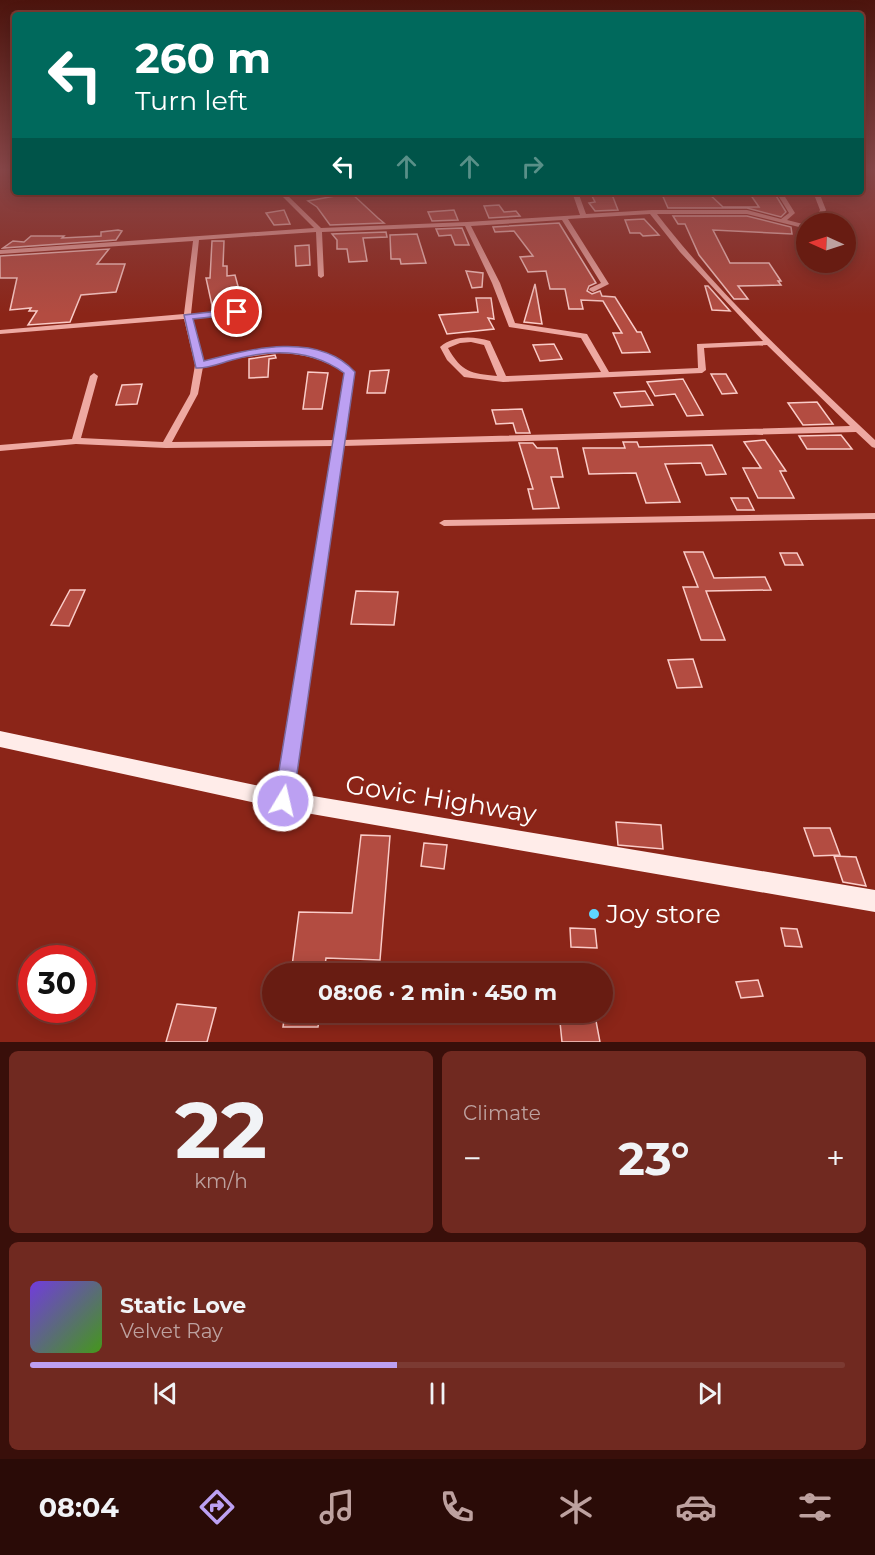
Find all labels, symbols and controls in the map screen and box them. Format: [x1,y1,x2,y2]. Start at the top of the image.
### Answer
text: 260 m [135,32,271,84]
icon: left [36,36,114,114]
text: Turn left [135,84,248,117]
icon: left [327,150,360,183]
icon: ahead [390,150,423,183]
icon: ahead [453,150,486,183]
icon: right [516,150,549,183]
north arrow [796,213,856,273]
map controls [796,213,856,273]
pin [211,286,262,337]
icon: arrive [220,295,253,328]
street label: Govic Highway [343,768,540,830]
position arrow [251,769,315,833]
place label: Joy store [605,898,721,930]
marker: Joy store [587,907,601,921]
speed limit sign: 30 [18,945,96,1023]
text: 08:06 · 2 min · 450 m [318,979,557,1006]
text: 22 [175,1082,267,1178]
text: Climate [463,1101,541,1125]
text: 23° [618,1131,690,1186]
text: − [463,1138,482,1178]
text: + [826,1138,845,1178]
text: km/h [194,1169,248,1193]
text: Static Love [120,1292,246,1319]
text: Velvet Ray [120,1319,223,1343]
icon: previous [149,1377,182,1410]
icon: pause [421,1377,454,1410]
icon: next [693,1377,726,1410]
icon: directions [196,1486,238,1528]
icon: music [316,1486,358,1528]
icon: phone [436,1486,478,1528]
icon: climate [555,1486,597,1528]
icon: car [675,1486,717,1528]
icon: filters [794,1486,836,1528]
text: 08:04 [39,1491,119,1524]

